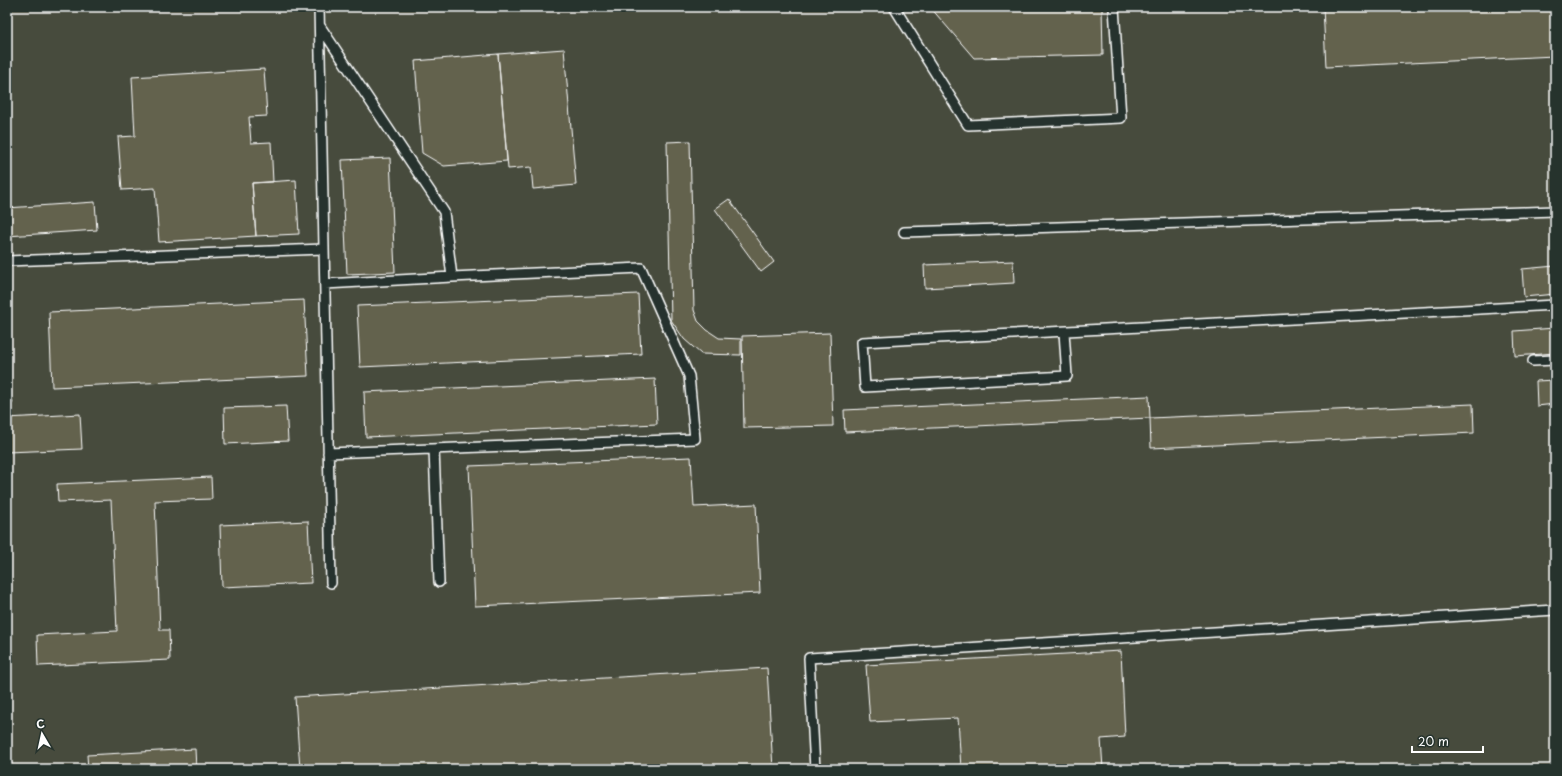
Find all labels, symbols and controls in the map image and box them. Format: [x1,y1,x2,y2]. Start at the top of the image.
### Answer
north arrow [22,714,62,754]
text: С [35,715,46,733]
scale bar [1412,728,1483,754]
text: 20 m [1418,732,1449,750]

